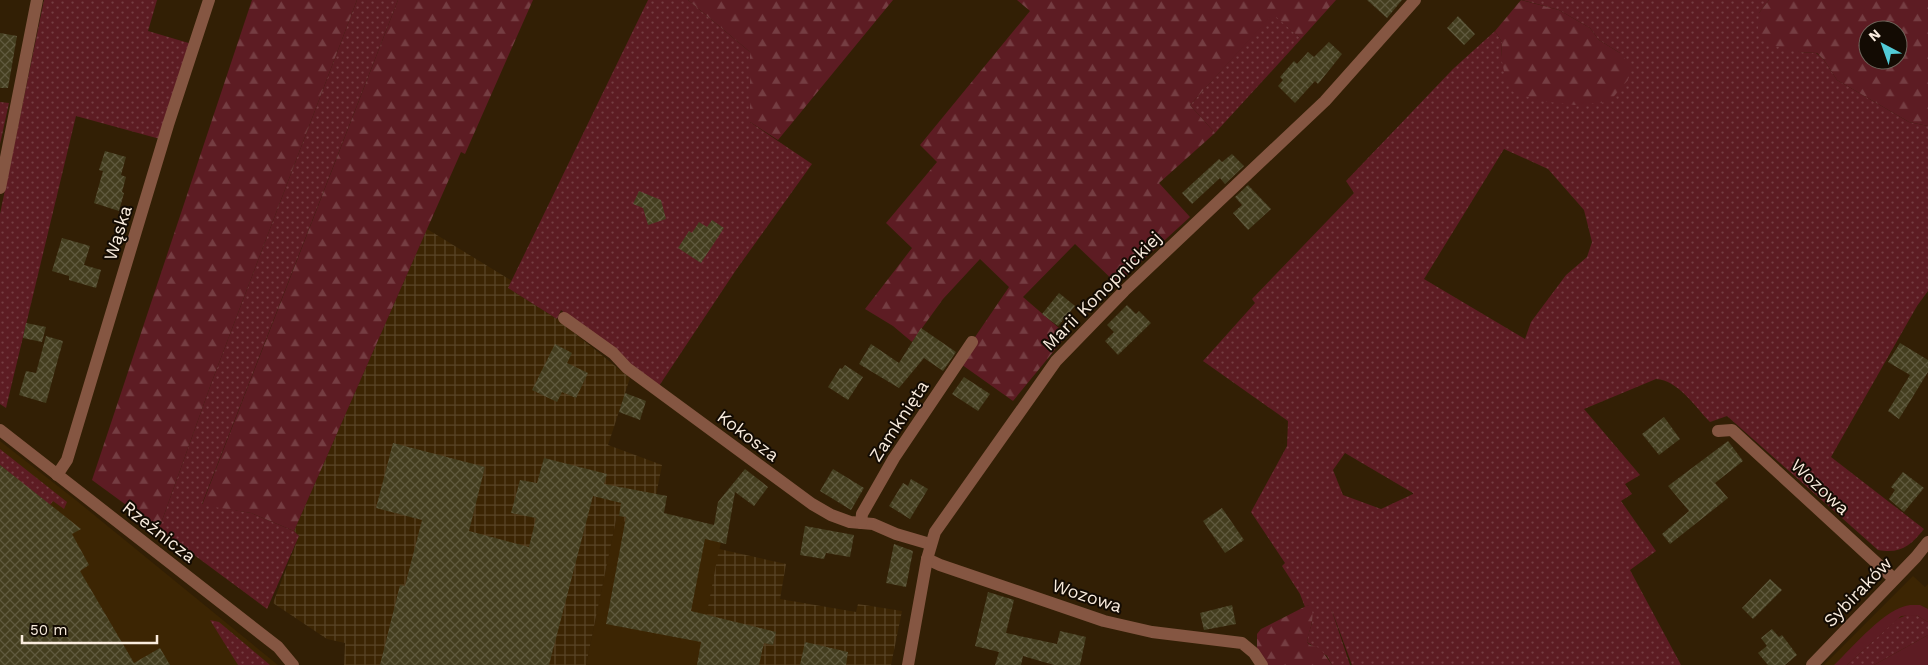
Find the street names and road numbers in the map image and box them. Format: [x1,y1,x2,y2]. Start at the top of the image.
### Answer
street label: Wąska [99,203,136,263]
street label: Marii Konopnickiej [1038,227,1166,355]
street label: Zamknięta [865,376,933,465]
street label: Kokosza [713,406,783,466]
street label: Wozowa [1787,454,1854,519]
street label: Rzeźnicza [118,496,200,567]
street label: Sybiraków [1819,552,1896,631]
street label: Wozowa [1049,574,1125,617]

